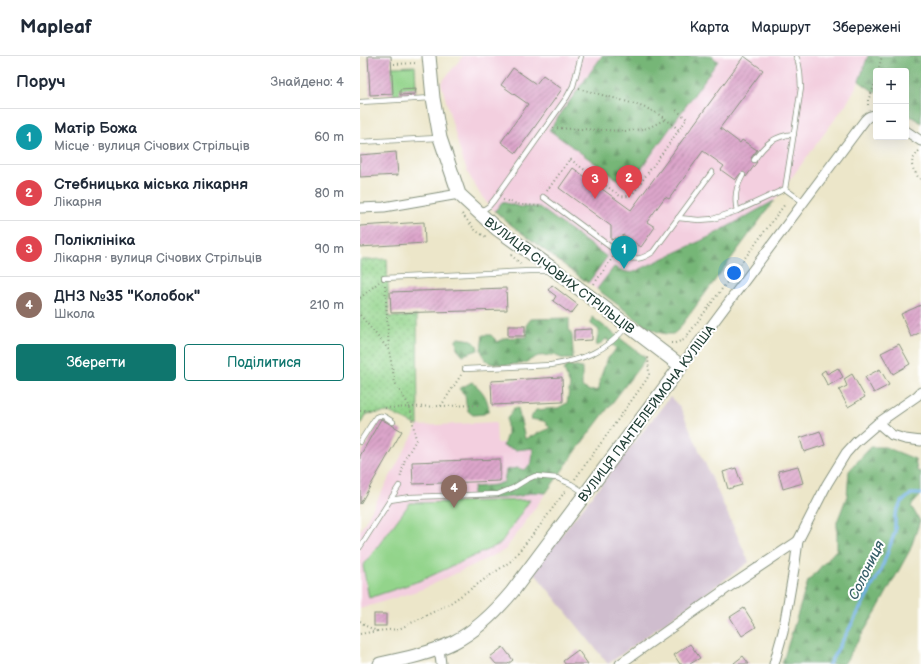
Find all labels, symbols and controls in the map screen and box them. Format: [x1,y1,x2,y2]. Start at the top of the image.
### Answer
text: Mapleaf [20,16,92,39]
text: Карта [690,19,729,36]
text: Маршрут [751,19,811,36]
text: Збережені [833,19,901,36]
map controls [873,68,909,140]
button: + [873,68,909,104]
text: Поруч [16,72,66,92]
text: Знайдено: 4 [271,74,344,90]
button: − [873,104,909,140]
text: Матір Божа [54,119,137,138]
text: 1 [26,129,32,145]
text: 60 m [314,129,344,145]
text: Місце · вулиця Січових Стрільців [54,138,249,154]
pin: 2 [616,165,642,198]
pin: 3 [582,166,608,199]
text: Стебницька міська лікарня [54,175,248,194]
text: 2 [25,185,33,201]
text: 80 m [315,185,344,201]
text: Лікарня [54,194,102,210]
street label: ВУЛИЦЯ СІЧОВИХ СТРІЛЬЦІВ [481,214,638,338]
text: Поліклініка [54,231,135,250]
pin: 1 [611,236,637,269]
text: 3 [25,241,33,257]
text: 90 m [315,241,344,257]
text: Лікарня · вулиця Січових Стрільців [54,250,262,266]
your location [724,263,744,283]
text: ДНЗ №35 "Колобок" [54,287,200,306]
text: 4 [25,297,33,313]
text: 210 m [310,297,344,313]
text: Школа [54,306,95,322]
street label: ВУЛИЦЯ ПАНТЕЛЕЙМОНА КУЛІША [575,322,719,505]
button: Зберегти [16,344,176,381]
button: Поділитися [184,344,344,381]
pin: 4 [441,475,467,508]
water label: Солониця [845,538,888,603]

